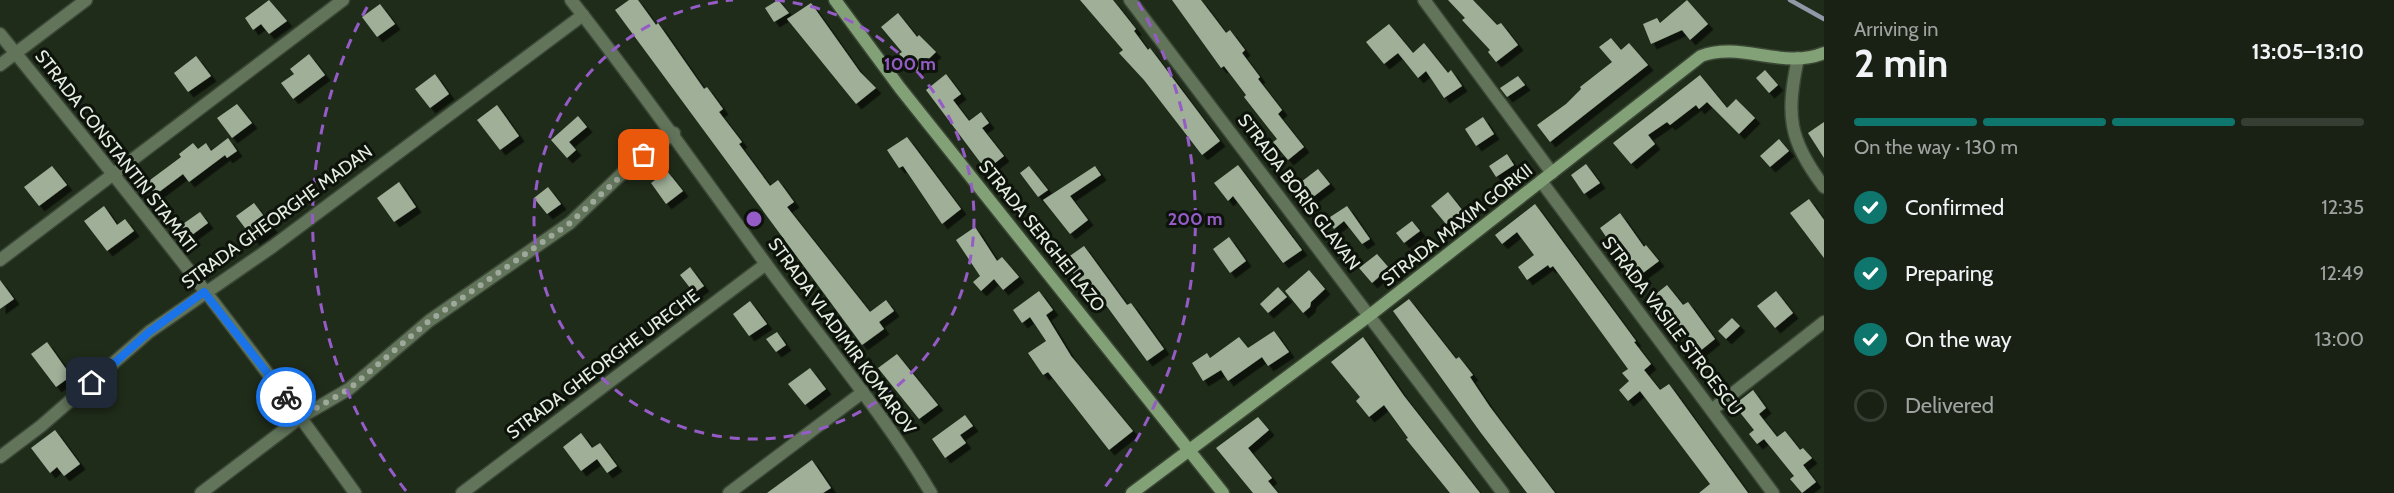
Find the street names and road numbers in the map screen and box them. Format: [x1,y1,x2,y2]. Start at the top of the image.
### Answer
street label: STRADA CONSTANTIN STAMATI [30,46,202,256]
street label: STRADA BORIS GLAVAN [1233,110,1365,274]
street label: STRADA GHEORGHE MADAN [177,140,377,294]
street label: STRADA SERGHEI LAZO [974,156,1110,316]
street label: STRADA MAXIM GORKII [1377,159,1537,291]
street label: STRADA VASILE STROESCU [1597,232,1747,420]
street label: STRADA VLADIMIR KOMAROV [763,234,921,439]
street label: STRADA GHEORGHE URECHE [502,284,704,444]

